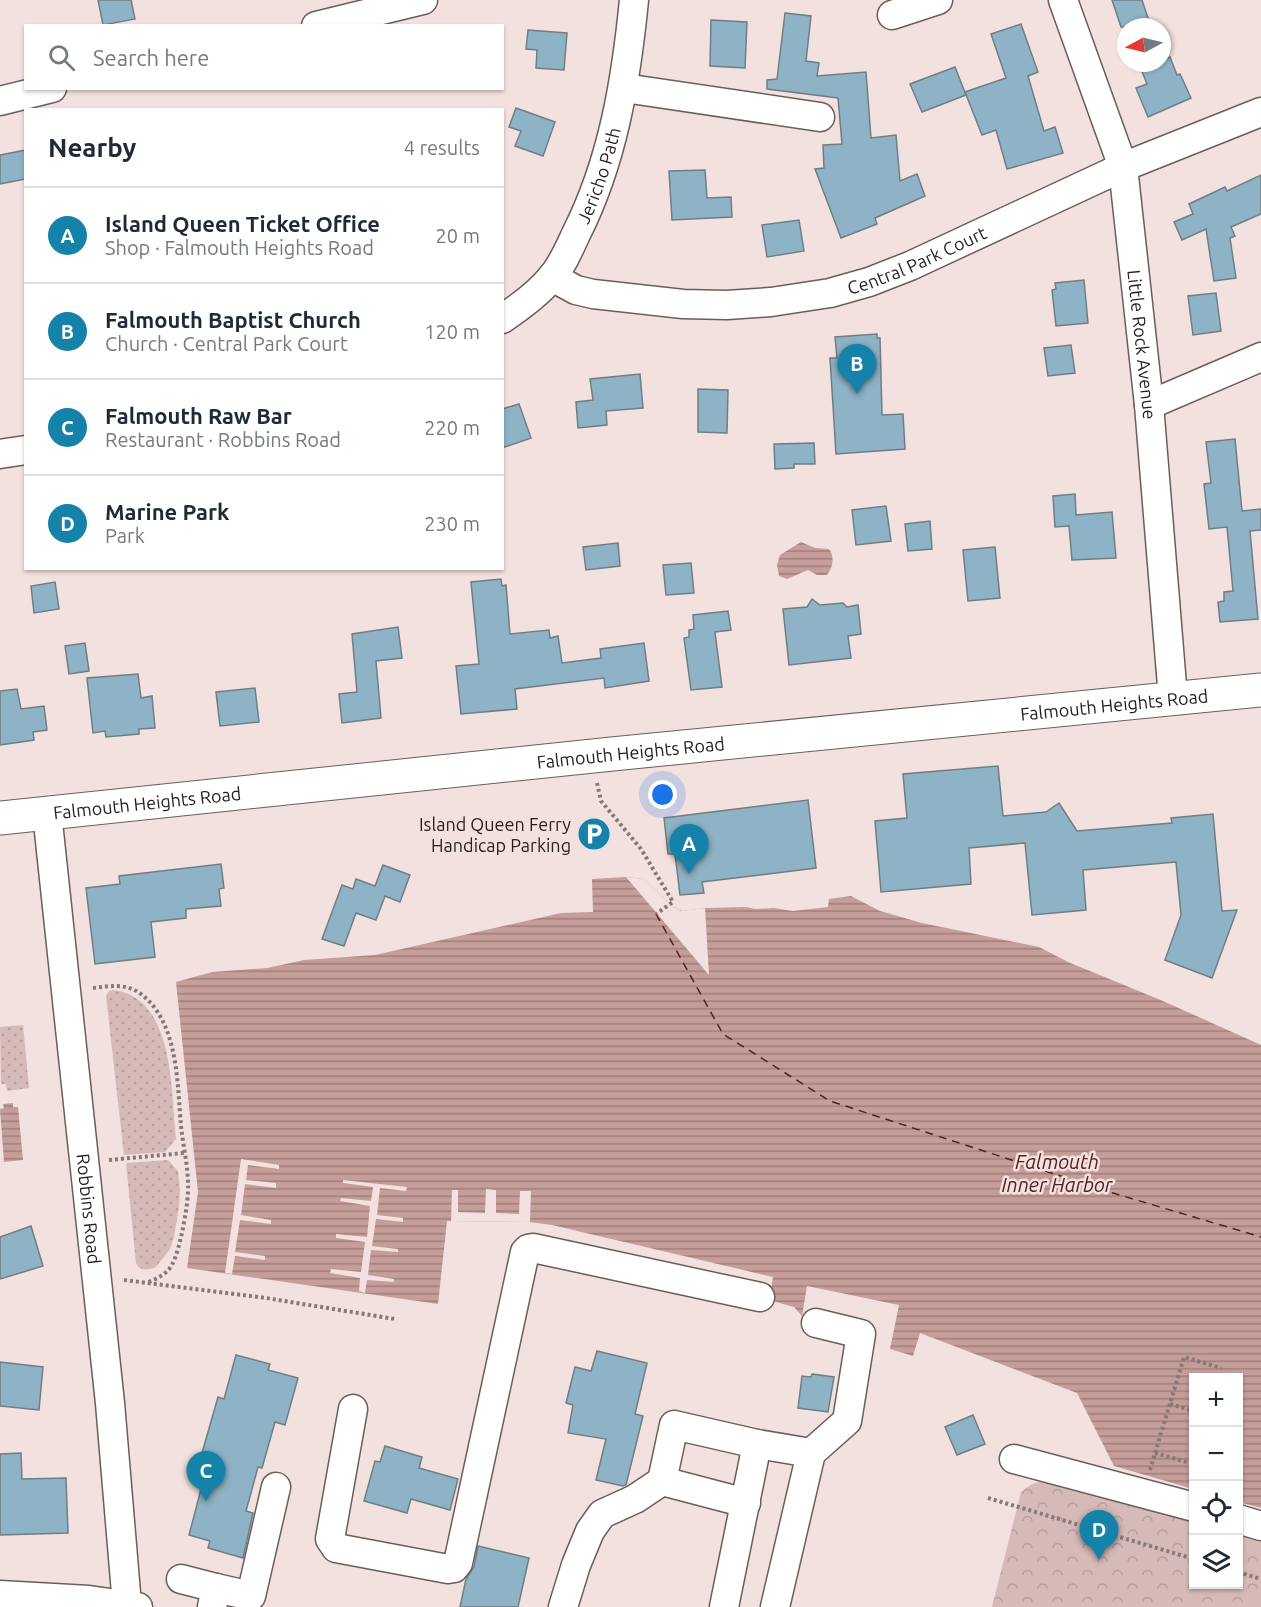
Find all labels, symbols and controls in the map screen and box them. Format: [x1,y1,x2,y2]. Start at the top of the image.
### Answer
north arrow [1117,18,1171,72]
search box [24,24,504,90]
icon: search [45,41,78,74]
text: Search here [93,45,209,70]
street label: Jericho Path [573,125,624,227]
text: Nearby [48,133,136,162]
text: 4 results [404,136,480,159]
text: Island Queen Ticket Office [105,211,380,236]
street label: Central Park Court [845,222,989,298]
text: A [60,224,75,247]
text: 20 m [436,224,480,247]
text: Shop · Falmouth Heights Road [105,236,374,259]
street label: Little Rock Avenue [1124,269,1160,420]
text: Falmouth Baptist Church [105,307,361,332]
text: B [61,320,74,343]
text: 120 m [424,320,480,343]
text: Church · Central Park Court [105,332,348,355]
pin: B [838,344,876,394]
text: Falmouth Raw Bar [105,403,292,428]
text: C [61,416,74,439]
text: 220 m [424,416,480,439]
text: Restaurant · Robbins Road [105,428,341,451]
text: Marine Park [105,499,229,524]
text: D [60,512,75,535]
text: 230 m [424,512,480,535]
text: Park [105,524,145,547]
street label: Falmouth Heights Road [1019,685,1209,724]
street label: Falmouth Heights Road [536,733,725,772]
your location [648,780,677,809]
street label: Falmouth Heights Road [52,783,242,822]
place label: Island Queen Ferry Handicap Parking [419,814,571,855]
parking icon: Island Queen Ferry Handicap Parking [576,816,612,852]
pin: A [670,824,708,874]
water label: Falmouth Inner Harbor [1001,1150,1114,1196]
street label: Robbins Road [73,1153,105,1265]
map controls [1189,1373,1243,1589]
button: + [1189,1373,1243,1427]
button: − [1189,1427,1243,1481]
pin: C [186,1452,226,1501]
button: locate [1189,1481,1243,1535]
pin: D [1080,1510,1118,1560]
button: layers [1189,1535,1243,1589]

